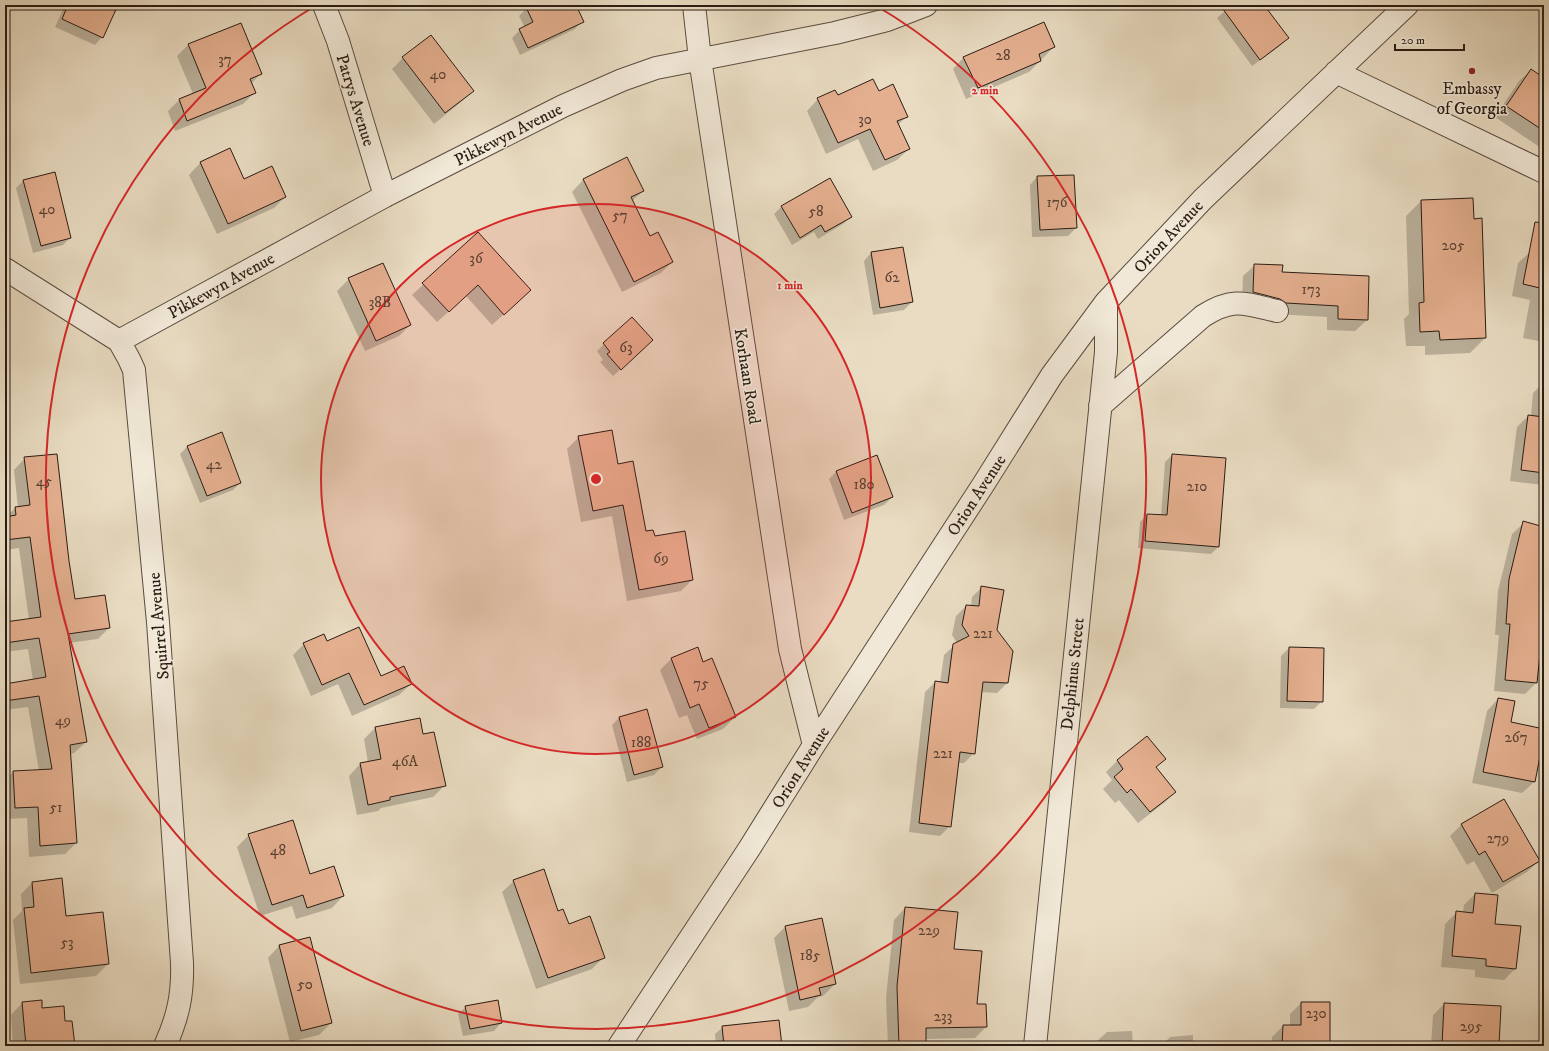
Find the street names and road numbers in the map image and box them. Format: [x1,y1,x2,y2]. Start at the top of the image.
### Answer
street label: Patrys Avenue [331,52,379,149]
street label: Pikkewyn Avenue [451,98,566,172]
street label: Orion Avenue [1129,195,1208,278]
street label: Pikkewyn Avenue [164,248,279,324]
street label: Korhaan Road [729,326,766,426]
street label: Orion Avenue [942,451,1011,540]
street label: Squirrel Avenue [143,571,175,680]
street label: Delphinus Street [1056,616,1090,731]
street label: Orion Avenue [767,722,835,813]

